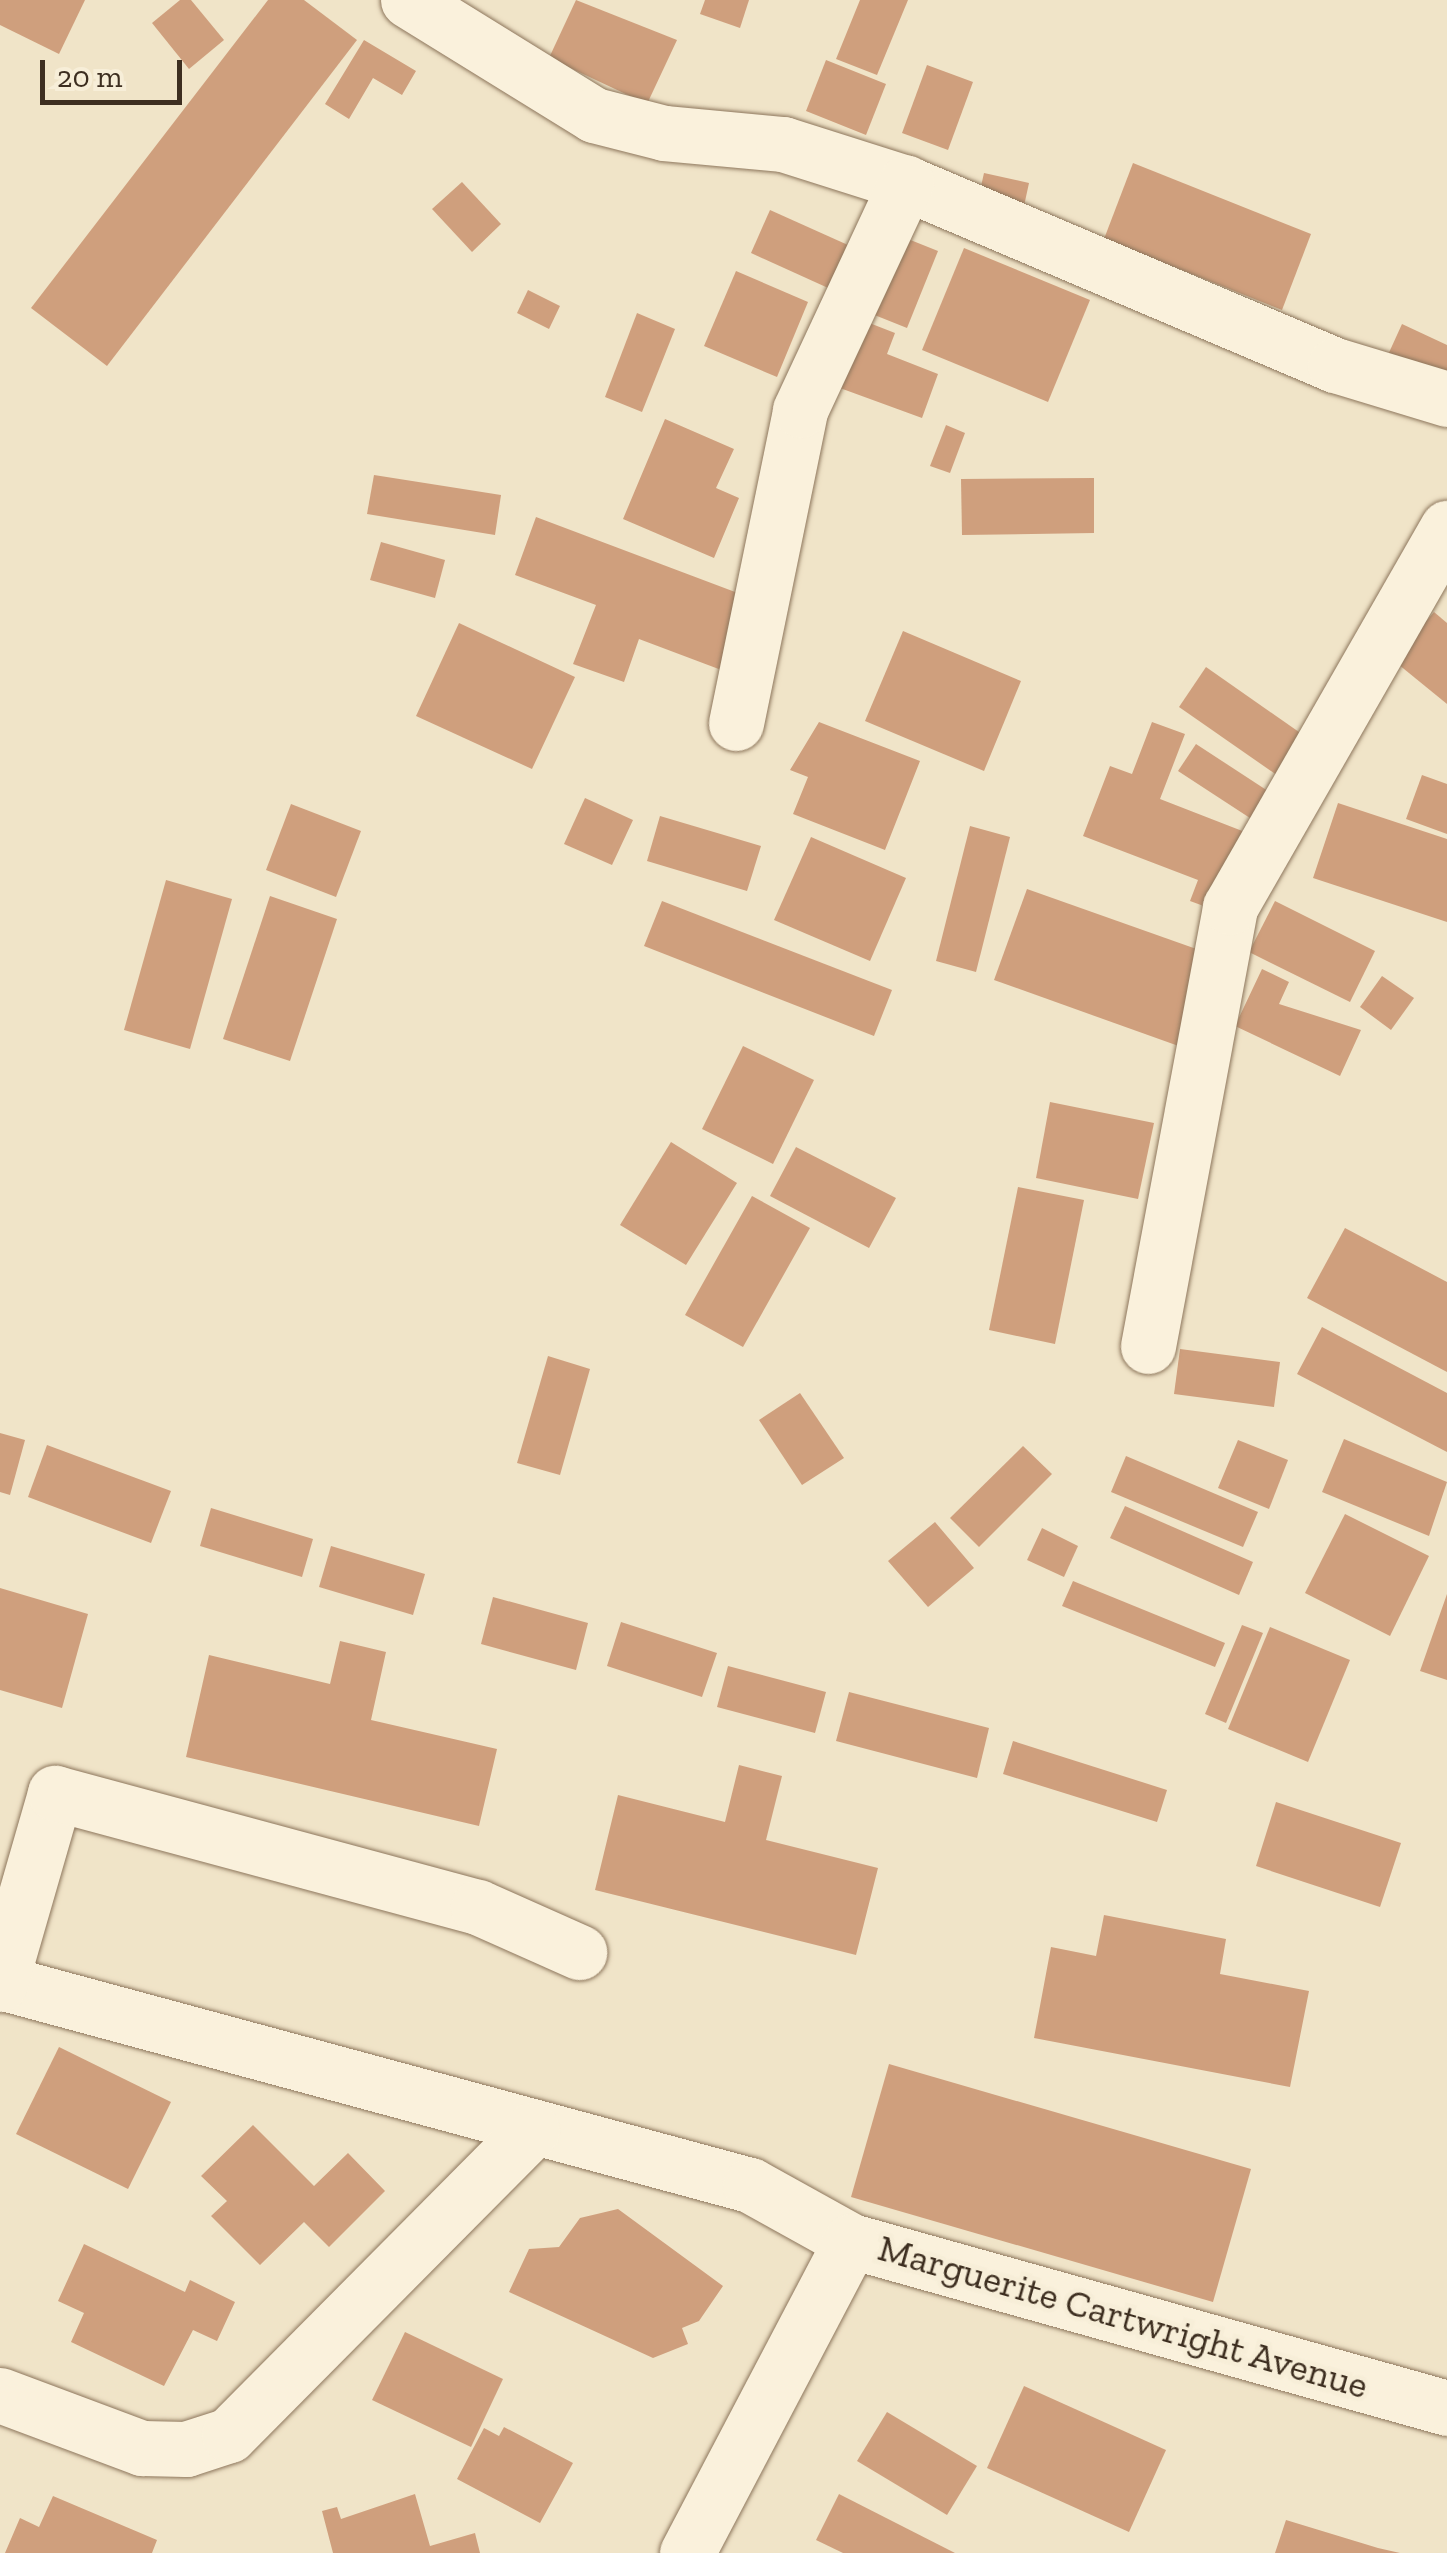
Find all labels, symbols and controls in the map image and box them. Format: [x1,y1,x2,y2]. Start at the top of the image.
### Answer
scale bar [45,40,188,102]
text: 20 m [57,59,122,95]
street label: Marguerite Cartwright Avenue [872,2225,1374,2409]

